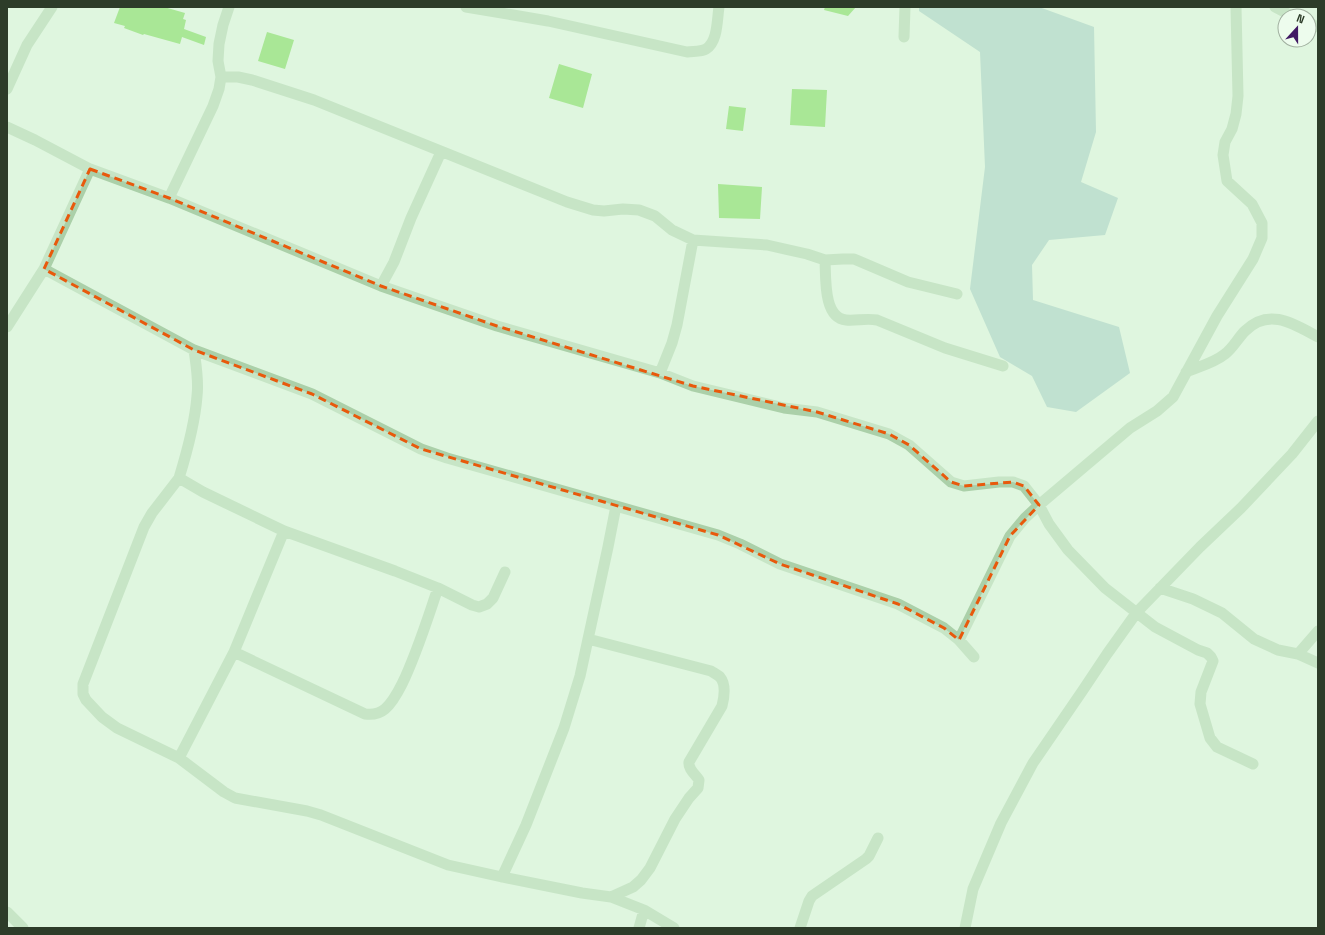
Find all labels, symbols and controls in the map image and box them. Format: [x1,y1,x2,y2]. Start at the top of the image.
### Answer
north arrow [1277,8,1317,48]
text: N [1295,11,1307,27]

